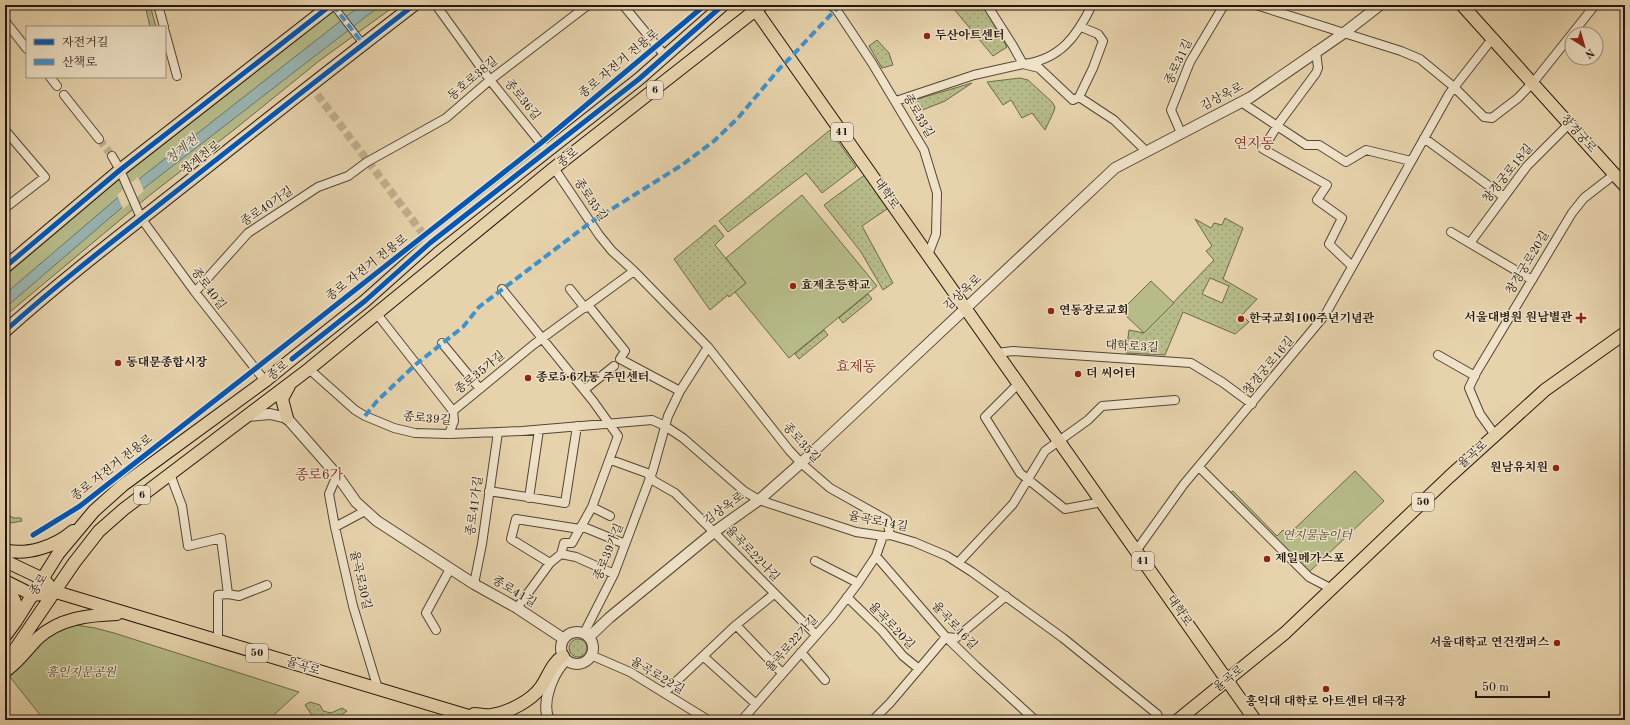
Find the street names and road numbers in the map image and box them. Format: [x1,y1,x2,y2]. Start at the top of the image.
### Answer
street label: 종로 자전거 전용로 [576,26,661,101]
street label: 종로31길 [1162,37,1195,87]
street label: 동호로38길 [445,53,500,103]
street label: 종로36길 [502,77,543,123]
street label: 김상옥로 [1198,80,1246,113]
road number: 6 [647,81,663,99]
street label: 종로33길 [901,91,936,140]
street label: 창경궁로 [1558,112,1599,156]
road number: 41 [831,123,853,141]
street label: 청계천로 [178,138,223,177]
street label: 창경궁로18길 [1480,142,1535,206]
street label: 종로 [555,145,581,170]
street label: 종로35길 [571,176,609,224]
street label: 대학로 [871,176,902,212]
street label: 종로40가길 [238,184,295,229]
street label: 창경궁로20길 [1503,229,1552,297]
street label: 종로 자전거 전용로 [323,232,410,303]
street label: 종로40길 [189,265,228,312]
street label: 김상옥로 [941,272,984,313]
street label: 창경궁로16길 [1241,334,1297,397]
street label: 대학로3길 [1105,339,1159,354]
street label: 종로35가길 [452,349,507,397]
street label: 종로 [265,358,291,383]
street label: 종로39길 [402,410,452,427]
street label: 종로35길 [780,420,822,465]
street label: 종로 자전거 전용로 [68,432,155,503]
street label: 율곡로 [1455,438,1490,471]
street label: 종로41가길 [464,475,485,537]
road number: 6 [134,486,150,504]
street label: 김상옥로 [701,489,747,527]
road number: 50 [1412,493,1434,511]
street label: 율곡로14길 [847,509,909,534]
street label: 종로39가길 [591,521,626,582]
street label: 율곡로22나길 [723,523,782,584]
street label: 율곡로30길 [347,549,374,611]
road number: 41 [1132,552,1154,570]
street label: 종로 [27,571,50,598]
street label: 종로41길 [490,573,538,610]
street label: 대학로 [1164,593,1195,629]
street label: 율곡로20길 [866,599,917,652]
street label: 율곡로16길 [929,599,980,652]
street label: 율곡로22가길 [763,613,821,675]
road number: 50 [246,644,268,662]
street label: 율곡로 [285,655,322,678]
street label: 율곡로22길 [628,655,687,696]
street label: 율곡로 [1211,662,1247,695]

